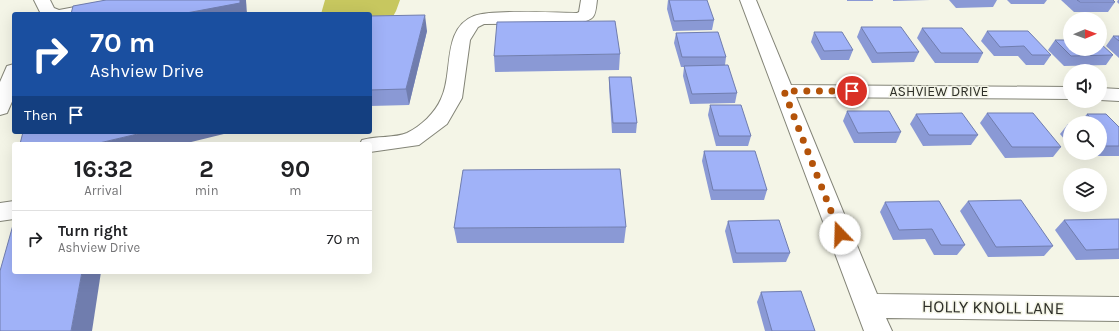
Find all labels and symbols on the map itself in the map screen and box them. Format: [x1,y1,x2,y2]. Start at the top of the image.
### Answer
north arrow [1063,12,1107,56]
pin [835,74,869,108]
street label: ASHVIEW DRIVE [890,83,988,100]
position arrow [819,213,861,255]
street label: HOLLY KNOLL LANE [922,296,1064,318]

